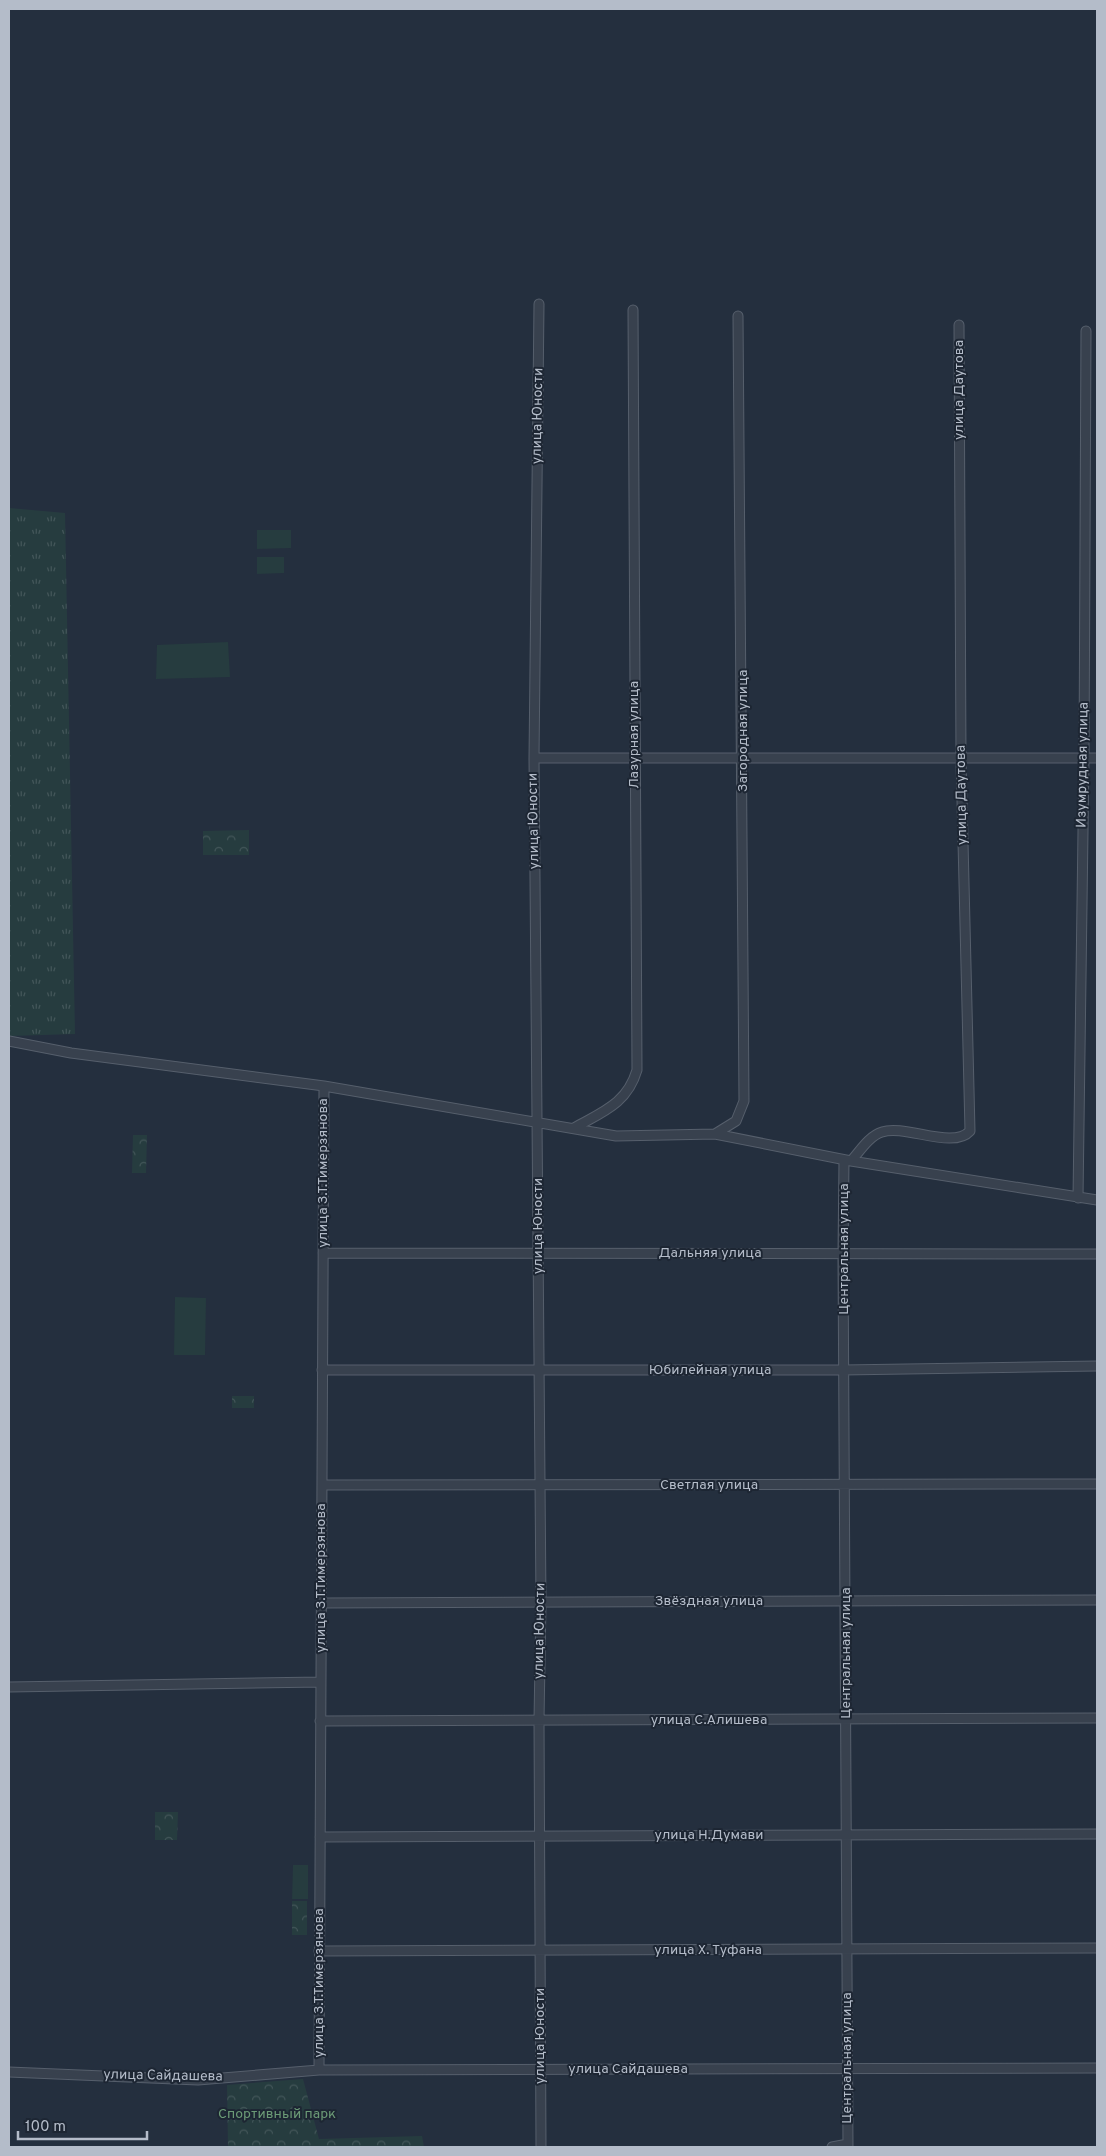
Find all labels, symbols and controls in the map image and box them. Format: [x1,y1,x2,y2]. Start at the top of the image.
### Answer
street label: улица Даутова [951,340,968,440]
street label: улица Юности [529,368,547,464]
street label: Загородная улица [735,670,752,792]
street label: Лазурная улица [626,681,643,789]
street label: Изумрудная улица [1073,702,1093,828]
street label: улица Даутова [953,745,971,845]
street label: улица Юности [525,773,543,869]
street label: улица З.Т.Тимерзянова [315,1098,332,1248]
street label: улица Юности [530,1178,547,1274]
street label: Центральная улица [836,1183,853,1315]
street label: Дальняя улица [658,1245,762,1262]
street label: Юбилейная улица [649,1362,771,1379]
street label: Светлая улица [660,1477,758,1494]
street label: улица З.Т.Тимерзянова [313,1503,330,1653]
street label: улица Юности [531,1583,549,1679]
street label: Центральная улица [838,1587,855,1719]
street label: Звёздная улица [655,1593,763,1610]
street label: улица С.Алишева [651,1712,767,1729]
street label: улица Н.Думави [654,1827,764,1844]
street label: улица З.Т.Тимерзянова [311,1908,328,2058]
street label: улица Х. Туфана [654,1942,762,1959]
street label: улица Юности [532,1988,549,2084]
street label: Центральная улица [839,1992,856,2124]
street label: улица Сайдашева [568,2061,688,2078]
street label: улица Сайдашева [103,2066,223,2086]
park label: Спортивный парк [218,2106,336,2123]
scale bar [18,2108,146,2140]
text: 100 m [25,2118,66,2137]

